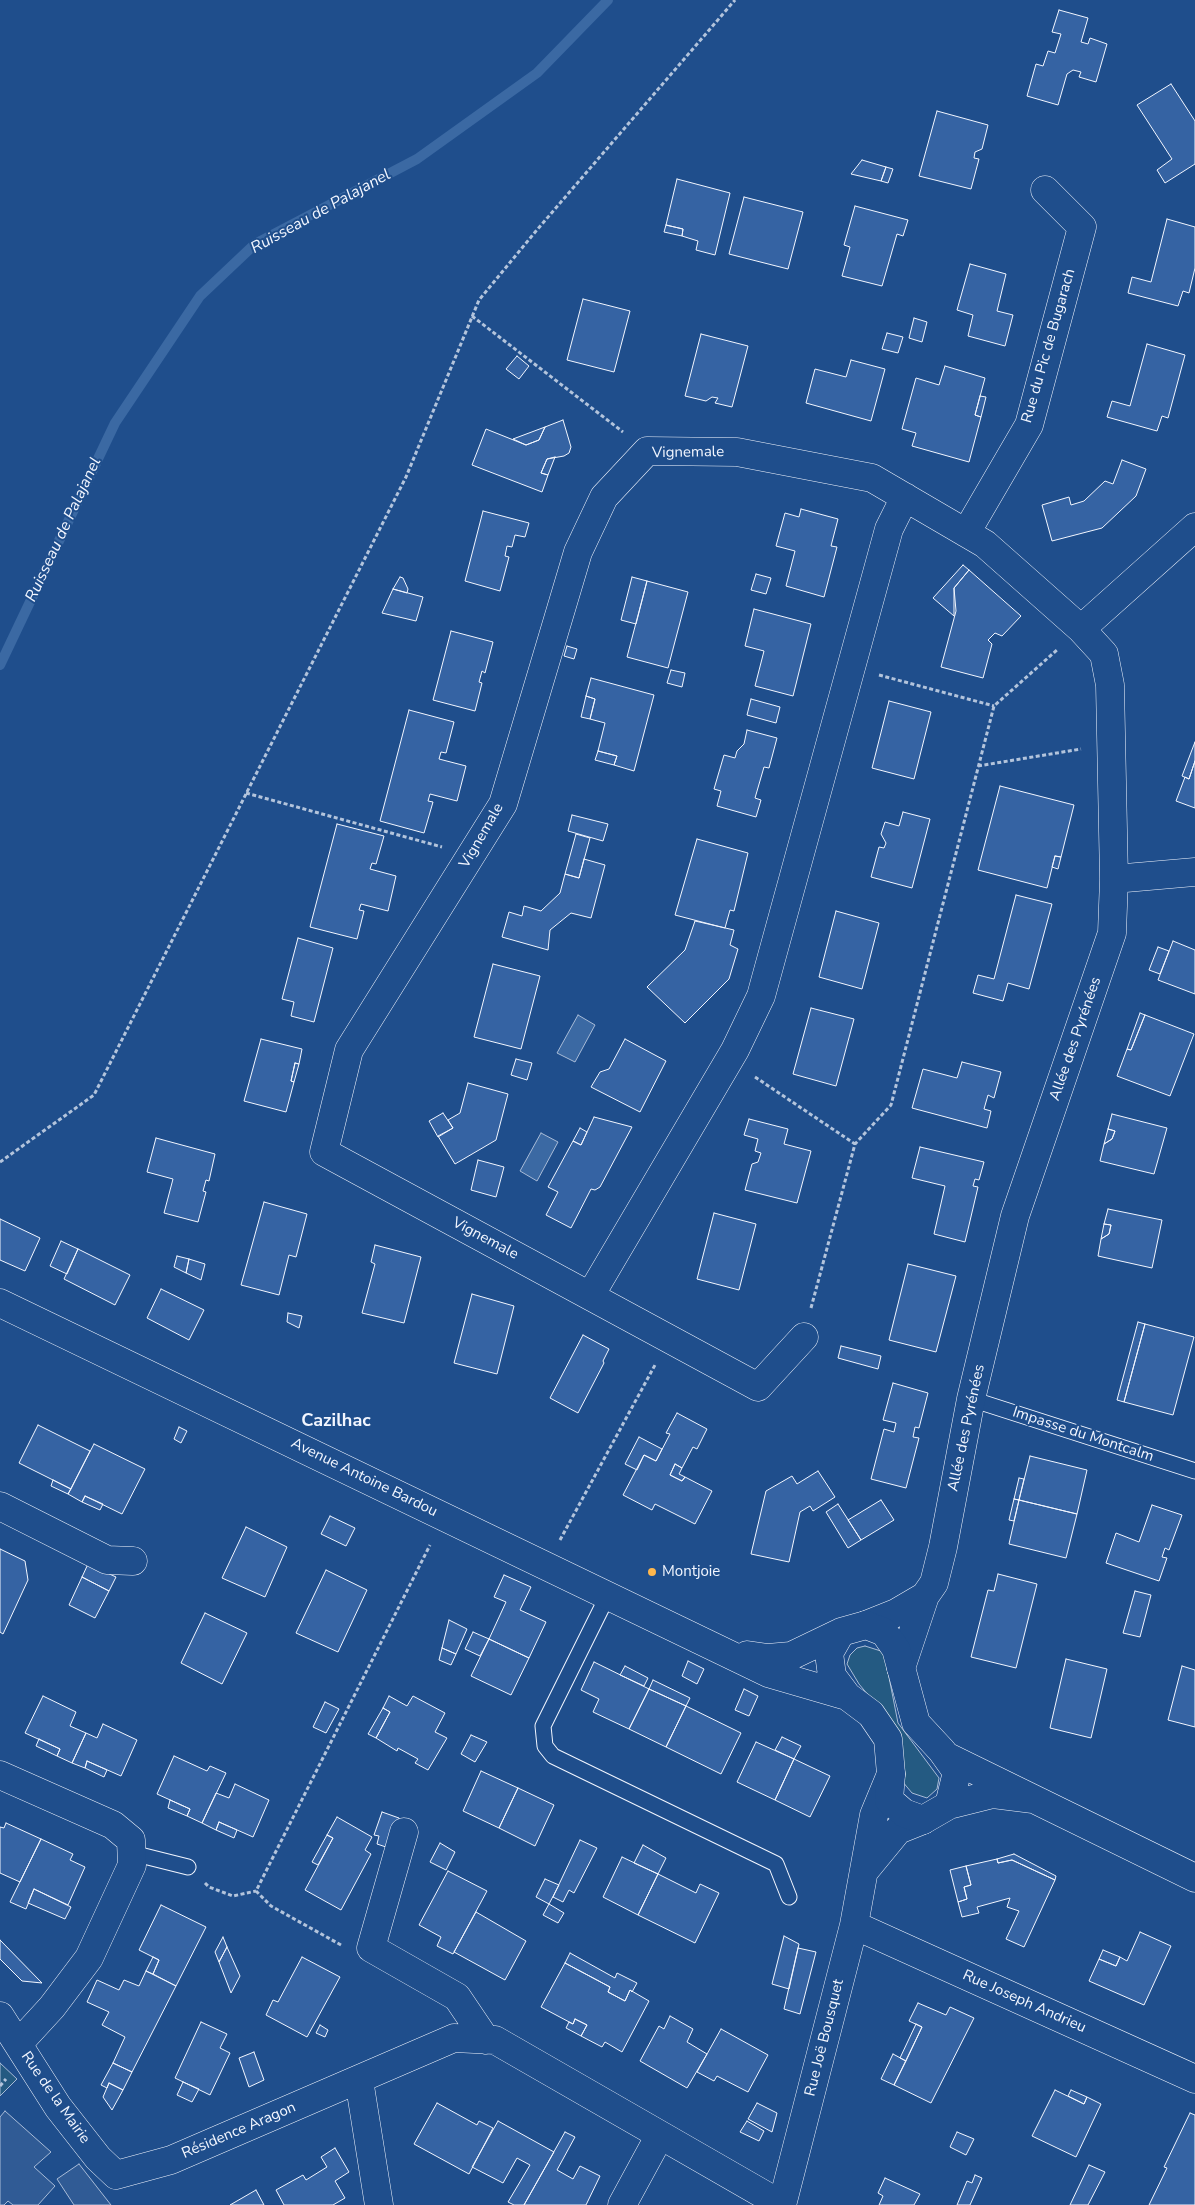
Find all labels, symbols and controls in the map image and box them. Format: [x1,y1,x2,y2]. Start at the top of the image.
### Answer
water label: Ruisseau de Palajanel [248,166,394,258]
street label: Rue du Pic de Bugarach [1018,267,1080,425]
street label: Vignemale [652,443,724,463]
water label: Ruisseau de Palajanel [22,455,106,605]
street label: Vignemale [456,800,508,872]
street label: Allée des Pyrénées [1046,975,1106,1103]
street label: Vignemale [449,1214,521,1264]
street label: Allée des Pyrénées [945,1363,989,1493]
street label: Impasse du Montcalm [1010,1404,1156,1466]
district label: Cazilhac [301,1411,371,1433]
street label: Avenue Antoine Bardou [288,1435,440,1521]
place label: Montjoie [662,1563,720,1581]
marker: Montjoie [646,1566,658,1578]
street label: Rue Joseph Andrieu [959,1967,1089,2037]
street label: Rue Joë Bousquet [802,1978,848,2098]
street label: Rue de la Mairie [17,2049,93,2147]
street label: Résidence Aragon [179,2099,299,2163]

